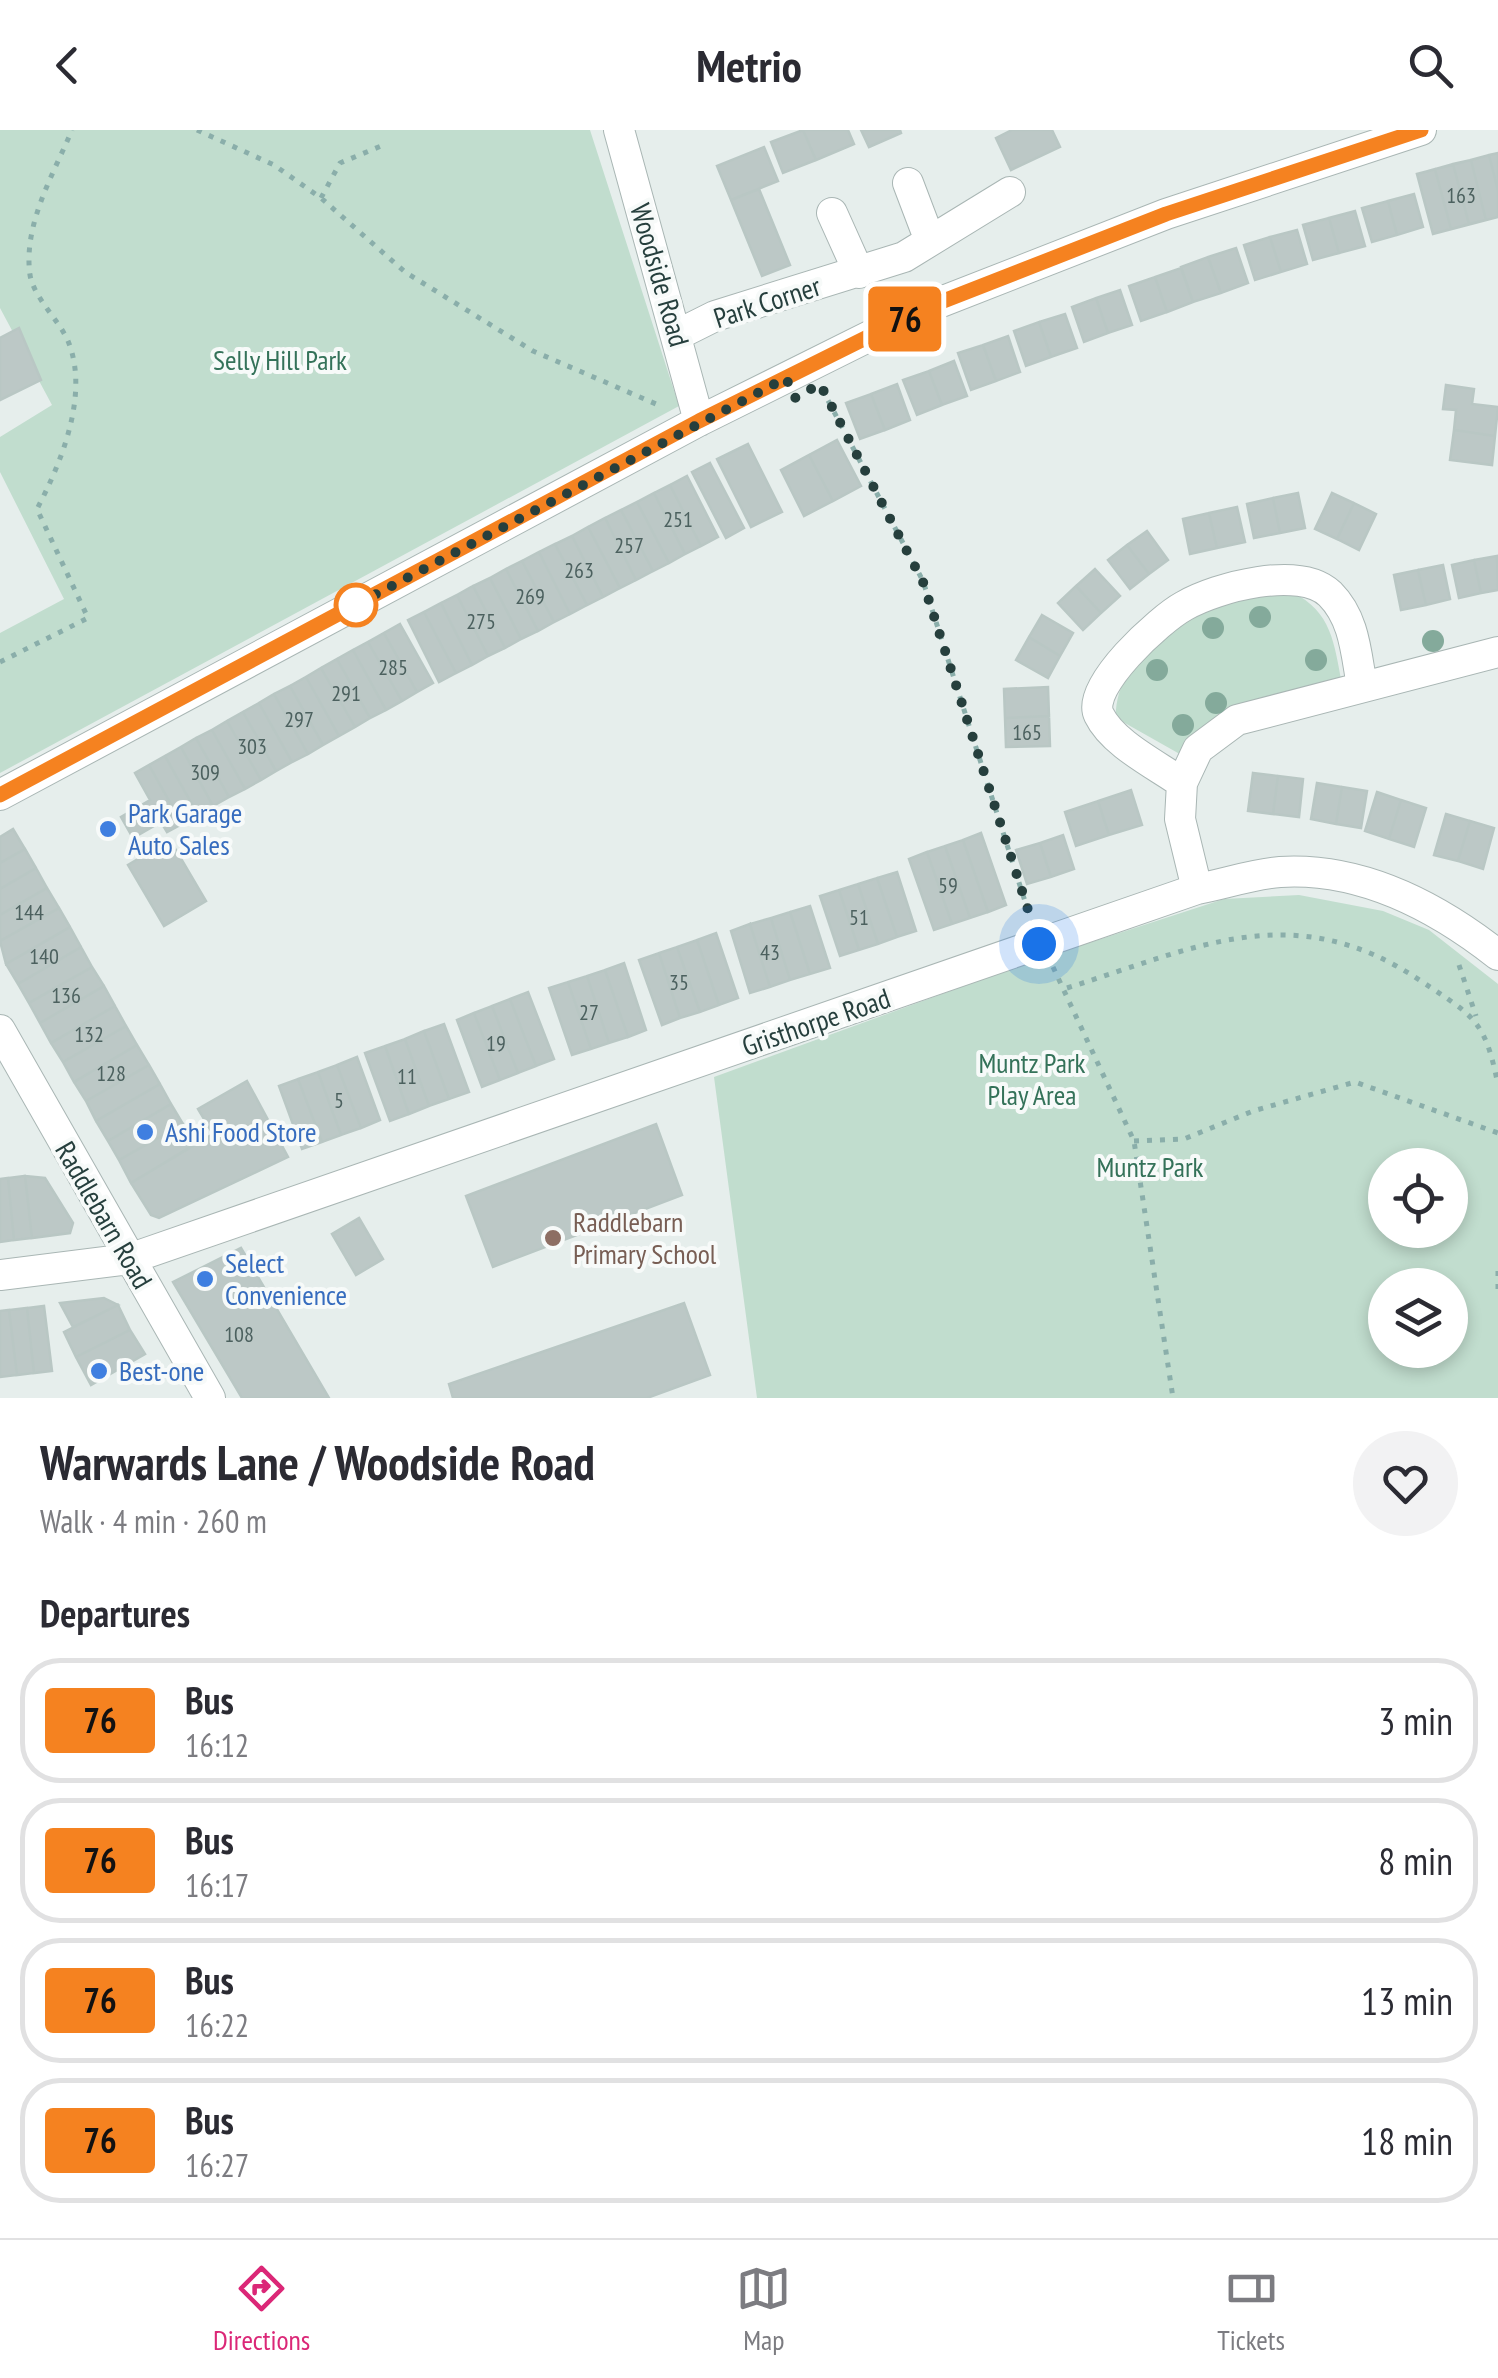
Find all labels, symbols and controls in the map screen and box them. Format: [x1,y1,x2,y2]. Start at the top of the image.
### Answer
text: Metrio [696,36,802,94]
icon: back [40,38,95,93]
icon: search [1403,38,1458,93]
house number: 163 [1446,181,1476,209]
street label: Woodside Road [622,199,699,351]
street label: Park Corner [709,267,825,336]
line badge: 76 [860,286,950,352]
text: 76 [888,296,922,342]
park label: Selly Hill Park [213,341,347,378]
house number: 251 [663,505,693,533]
house number: 257 [614,531,644,559]
house number: 263 [564,556,594,584]
house number: 269 [515,582,545,610]
unlabelled marker [335,584,377,626]
house number: 275 [466,607,496,635]
house number: 285 [378,653,408,681]
house number: 291 [331,679,361,707]
house number: 297 [284,705,314,733]
house number: 165 [1012,718,1042,746]
house number: 303 [237,732,267,760]
house number: 309 [190,758,220,786]
place label: Park Garage Auto Sales [128,794,242,863]
marker: Park Garage Auto Sales [97,818,119,840]
house number: 59 [938,871,958,899]
house number: 144 [14,898,44,926]
house number: 51 [849,903,869,931]
your location [1014,919,1064,969]
house number: 43 [760,938,780,966]
house number: 140 [29,942,59,970]
house number: 35 [669,968,689,996]
street label: Gristhorpe Road [737,979,895,1064]
house number: 136 [51,981,81,1009]
house number: 27 [579,998,599,1026]
house number: 132 [74,1020,104,1048]
house number: 19 [486,1029,506,1057]
park label: Muntz Park Play Area [979,1044,1086,1113]
house number: 128 [96,1059,126,1087]
house number: 11 [397,1062,417,1090]
house number: 5 [334,1086,344,1114]
place label: Ashi Food Store [165,1113,317,1150]
marker: Ashi Food Store [134,1121,156,1143]
street label: Raddlebarn Road [47,1134,161,1295]
park label: Muntz Park [1097,1148,1204,1185]
map controls [1368,1148,1468,1368]
button: locate [1368,1148,1468,1248]
place label: Raddlebarn Primary School [573,1203,717,1272]
marker: Raddlebarn Primary School [542,1227,564,1249]
place label: Select Convenience [225,1244,347,1313]
marker: Select Convenience [194,1268,216,1290]
button: layers [1368,1268,1468,1368]
house number: 108 [224,1320,254,1348]
place label: Best-one [119,1352,204,1389]
marker: Best-one [88,1360,110,1382]
text: Warwards Lane / Woodside Road [40,1431,595,1493]
button: heart [1353,1431,1458,1536]
text: Walk · 4 min · 260 m [40,1500,267,1542]
text: Departures [40,1588,190,1637]
text: Bus [185,1675,234,1724]
text: 3 min [1378,1696,1453,1745]
text: 76 [83,1697,117,1743]
text: 16:12 [185,1724,249,1766]
text: Bus [185,1815,234,1864]
text: 8 min [1378,1836,1453,1885]
text: 76 [83,1837,117,1883]
text: 16:17 [185,1864,249,1906]
text: Bus [185,1955,234,2004]
text: 13 min [1361,1976,1453,2025]
text: 76 [83,1977,117,2023]
text: 16:22 [185,2004,249,2046]
text: Bus [185,2095,234,2144]
text: 18 min [1361,2116,1453,2165]
text: 76 [83,2117,117,2163]
text: 16:27 [185,2144,249,2186]
tab: Directions [213,2261,310,2358]
tab: Map [736,2261,791,2358]
tab: Tickets [1217,2261,1285,2358]

